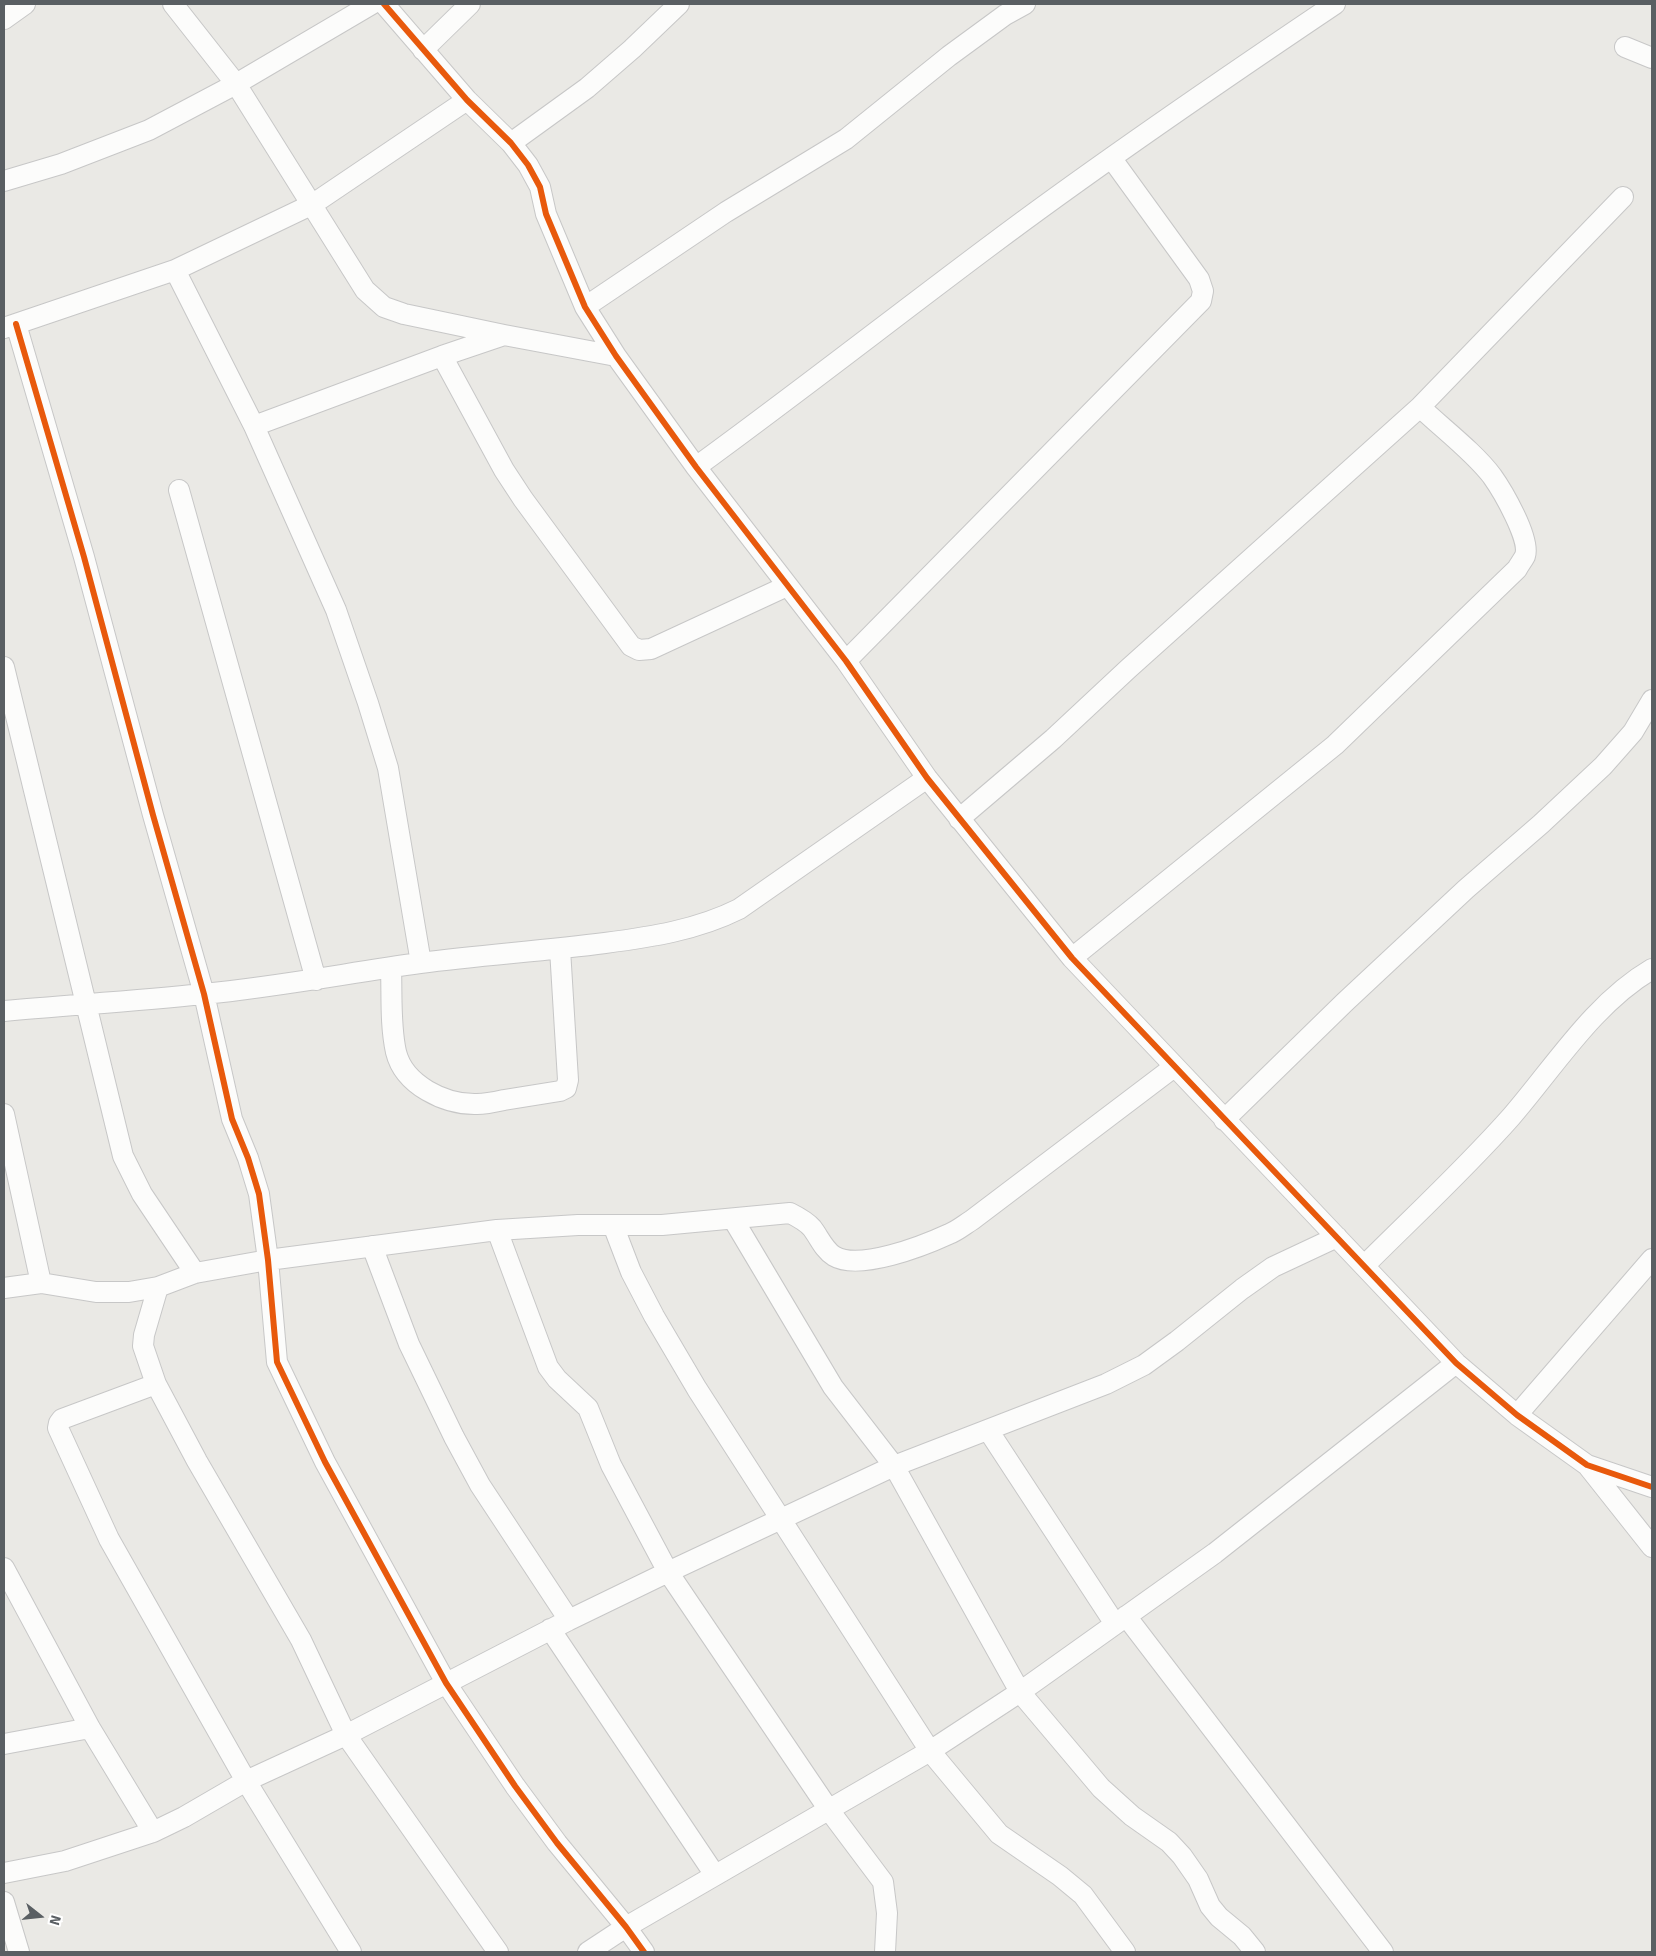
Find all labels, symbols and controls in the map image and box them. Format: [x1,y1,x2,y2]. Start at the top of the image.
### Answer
north arrow [15,1891,65,1941]
text: N [45,1913,64,1927]

